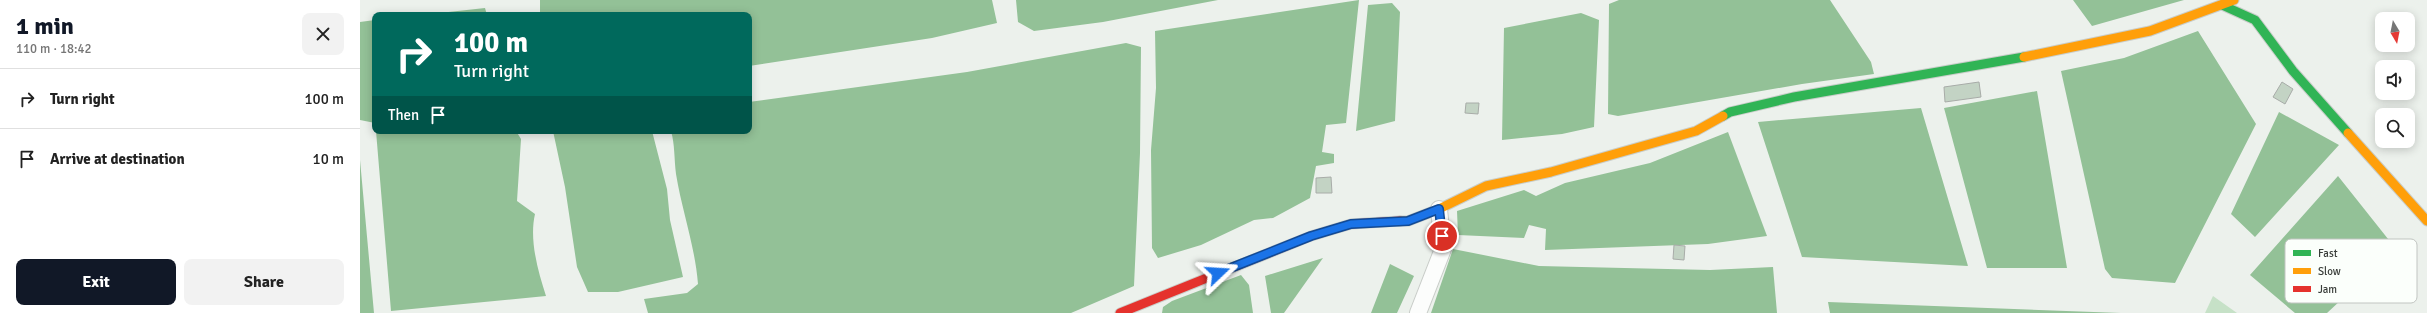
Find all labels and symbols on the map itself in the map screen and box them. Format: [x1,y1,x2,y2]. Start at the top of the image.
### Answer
north arrow [2375,12,2415,52]
pin [1425,219,1459,253]
legend [2285,239,2417,303]
text: Fast [2318,247,2338,260]
position arrow [1197,252,1239,294]
text: Slow [2318,265,2341,278]
text: Jam [2318,283,2337,296]

